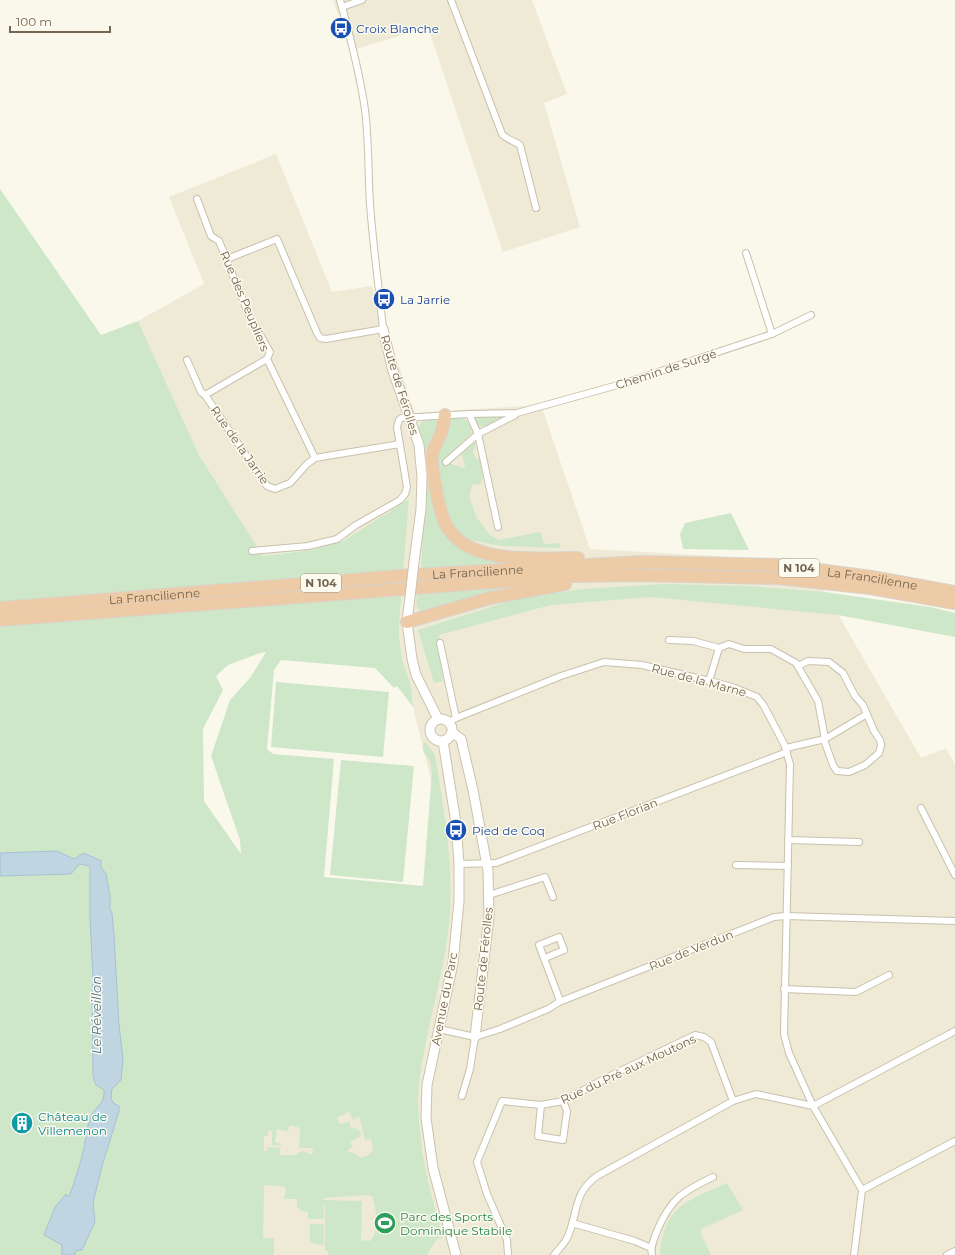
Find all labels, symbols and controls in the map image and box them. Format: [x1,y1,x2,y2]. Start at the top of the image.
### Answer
scale bar [10,8,110,34]
text: 100 m [16,14,52,29]
bus stop icon: Croix Blanche [328,15,354,41]
place label: Croix Blanche [356,21,439,36]
street label: Rue des Peupliers [217,248,273,354]
bus stop icon: La Jarrie [371,286,397,312]
place label: La Jarrie [400,292,450,307]
street label: Route de Férolles [378,333,422,437]
street label: Chemin de Surgé [614,346,718,392]
street label: Rue de la Jarrie [207,403,273,487]
road number: N 104 [779,559,819,577]
street label: La Francilienne [431,561,524,581]
street label: La Francilienne [826,564,919,593]
road number: N 104 [301,574,341,592]
street label: La Francilienne [108,585,201,607]
street label: Rue de la Marne [650,660,748,700]
street label: Rue Florian [590,795,660,833]
bus stop icon: Pied de Coq [443,817,469,843]
place label: Pied de Coq [472,823,545,838]
street label: Route de Férolles [470,906,496,1012]
street label: Rue de Verdun [647,926,735,974]
street label: Avenue du Parc [428,951,460,1047]
water label: Le Réveillon [88,976,104,1054]
street label: Rue du Pré aux Moutons [558,1031,698,1107]
place label: Château de Villemenon [38,1109,107,1138]
building icon: Château de Villemenon [9,1110,35,1136]
place label: Parc des Sports Dominique Stabile [400,1209,512,1238]
sports icon: Parc des Sports Dominique Stabile [372,1210,398,1236]

